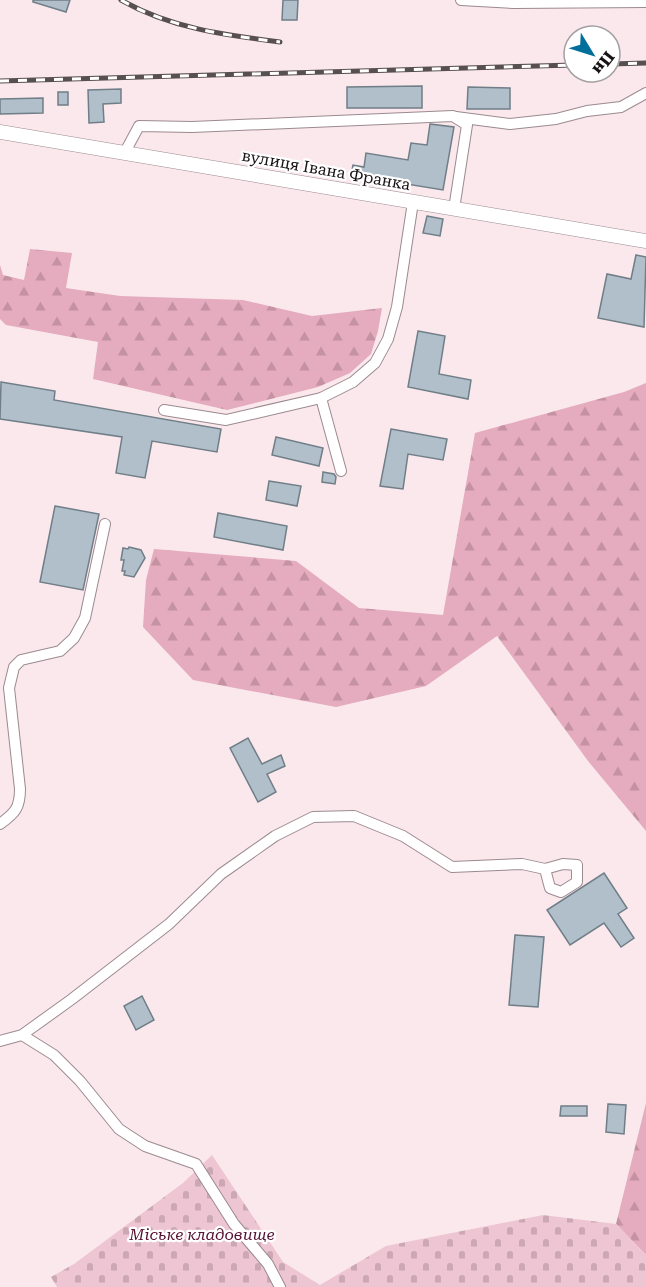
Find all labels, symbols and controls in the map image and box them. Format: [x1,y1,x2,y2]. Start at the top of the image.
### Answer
north arrow [562,24,622,84]
text: Пн [588,48,618,78]
street label: вулиця Івана Франка [240,146,412,194]
park label: Міське кладовище [128,1225,275,1244]

